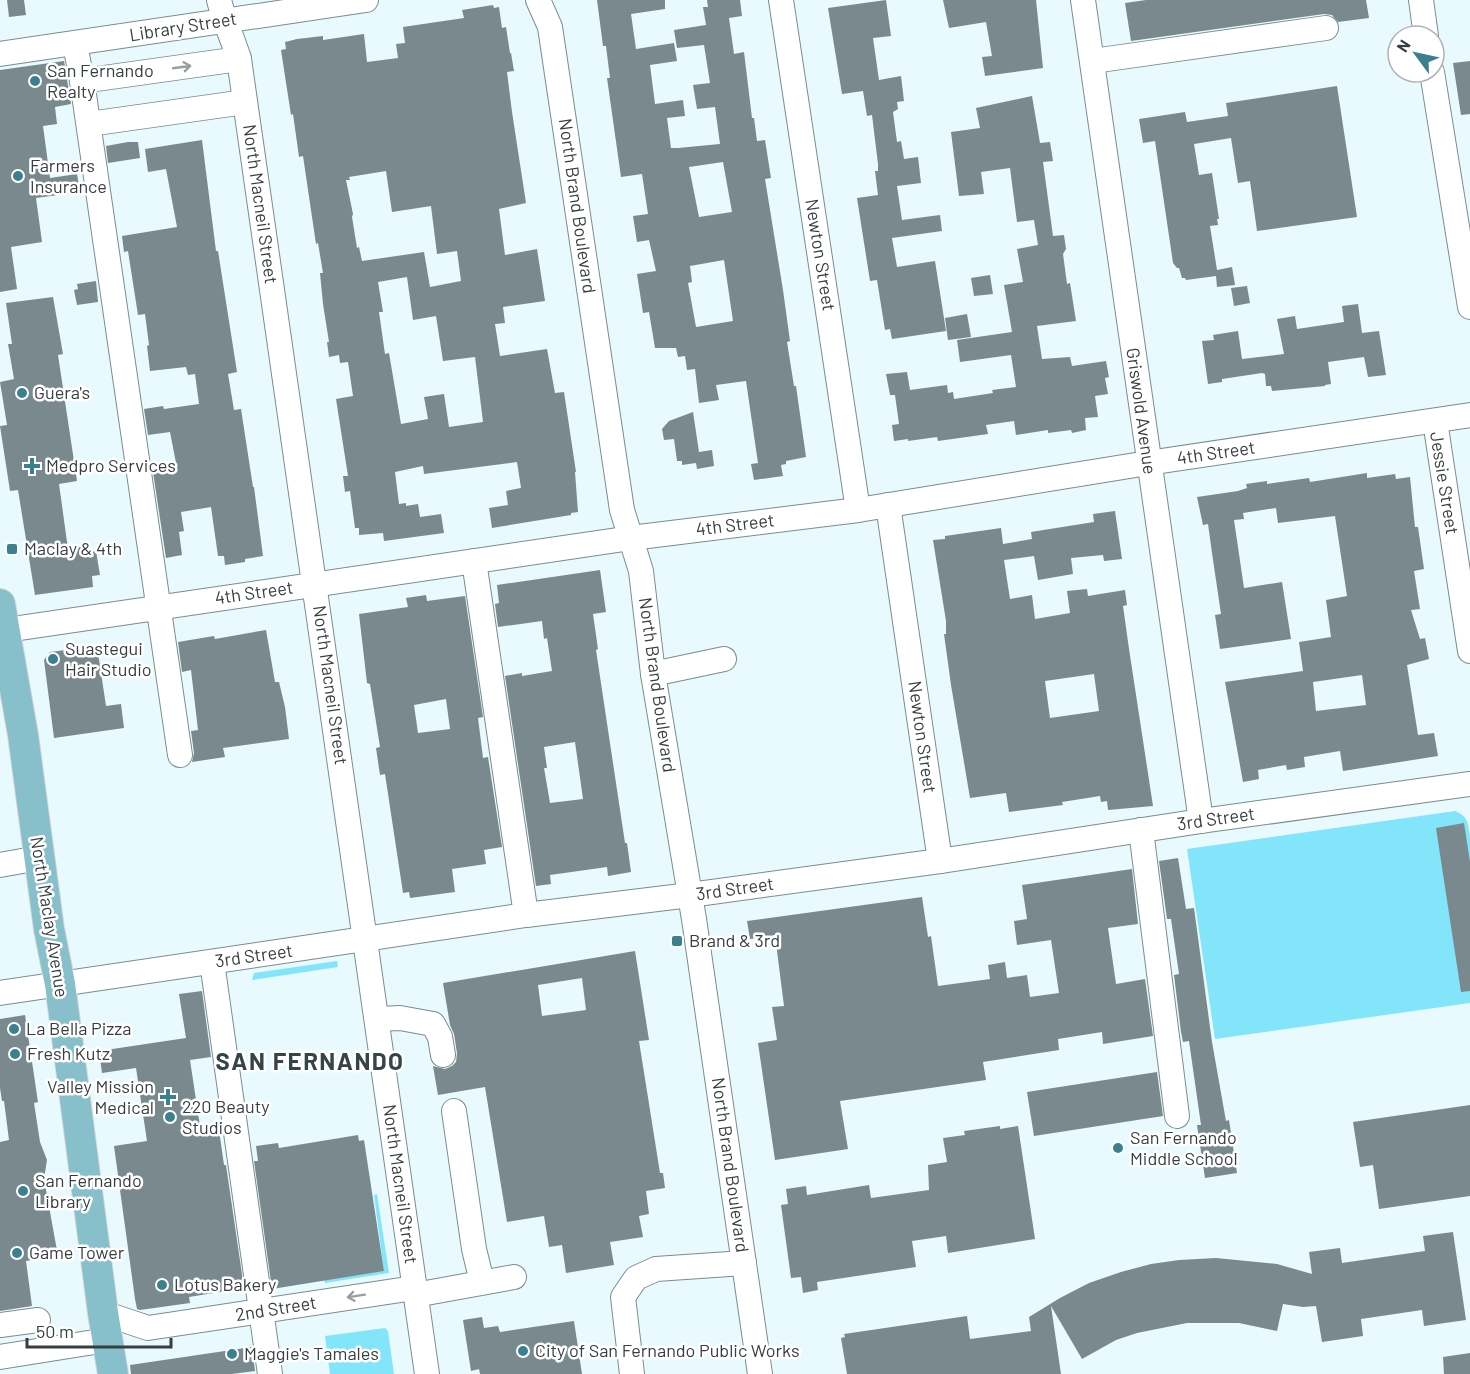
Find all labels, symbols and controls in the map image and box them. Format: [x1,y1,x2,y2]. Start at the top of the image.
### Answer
street label: Library Street [128,7,238,45]
north arrow [1386,24,1446,84]
text: N [1392,36,1414,55]
place label: San Fernando Realty [47,59,154,102]
one-way arrow [172,62,191,73]
marker: San Fernando Realty [28,74,42,88]
street label: North Brand Boulevard [555,117,601,295]
street label: North Macneil Street [239,123,283,285]
place label: Farmers Insurance [30,154,107,197]
marker: Farmers Insurance [11,169,25,183]
street label: Newton Street [801,197,841,312]
street label: Griswold Avenue [1122,346,1162,476]
place label: Guera's [34,381,90,403]
marker: Guera's [15,386,29,400]
street label: Jessie Street [1426,430,1464,536]
street label: 4th Street [1175,436,1256,468]
place label: Medpro Services [46,454,176,476]
marker: Medpro Services [23,457,41,475]
street label: 4th Street [694,508,775,540]
place label: Maclay & 4th [24,537,122,559]
marker: Maclay & 4th [5,542,19,556]
street label: 4th Street [213,576,294,608]
street label: North Brand Boulevard [635,596,681,774]
street label: North Macneil Street [309,604,353,766]
place label: Suastegui Hair Studio [65,637,152,680]
marker: Suastegui Hair Studio [46,652,60,666]
street label: Newton Street [904,679,942,794]
street label: 3rd Street [1176,802,1256,834]
street label: North Maclay Avenue [26,835,74,999]
street label: 3rd Street [695,872,775,904]
place label: Brand & 3rd [689,929,780,951]
marker: Brand & 3rd [670,934,684,948]
street label: 3rd Street [214,939,294,971]
place label: La Bella Pizza [26,1017,131,1039]
marker: La Bella Pizza [7,1022,21,1036]
place label: Fresh Kutz [27,1042,110,1064]
district label: SAN FERNANDO [216,1046,404,1075]
marker: Fresh Kutz [8,1047,22,1061]
place label: Valley Mission Medical [47,1075,154,1118]
street label: North Brand Boulevard [708,1076,754,1254]
marker: Valley Mission Medical [159,1088,177,1106]
place label: 220 Beauty Studios [182,1095,270,1138]
street label: North Macneil Street [379,1103,423,1265]
marker: 220 Beauty Studios [163,1110,177,1124]
place label: San Fernando Middle School [1130,1126,1238,1169]
marker: San Fernando Middle School [1111,1141,1125,1155]
place label: San Fernando Library [35,1169,142,1212]
marker: San Fernando Library [16,1184,30,1198]
place label: Game Tower [29,1241,125,1263]
marker: Game Tower [10,1246,24,1260]
place label: Lotus Bakery [174,1273,276,1295]
marker: Lotus Bakery [155,1278,169,1292]
street label: 2nd Street [234,1291,318,1325]
one-way arrow [347,1291,367,1302]
scale bar [27,1311,171,1349]
text: 50 m [36,1320,74,1342]
place label: City of San Fernando Public Works [535,1339,800,1361]
place label: Maggie's Tamales [244,1342,379,1364]
marker: City of San Fernando Public Works [516,1344,530,1358]
marker: Maggie's Tamales [225,1347,239,1361]

